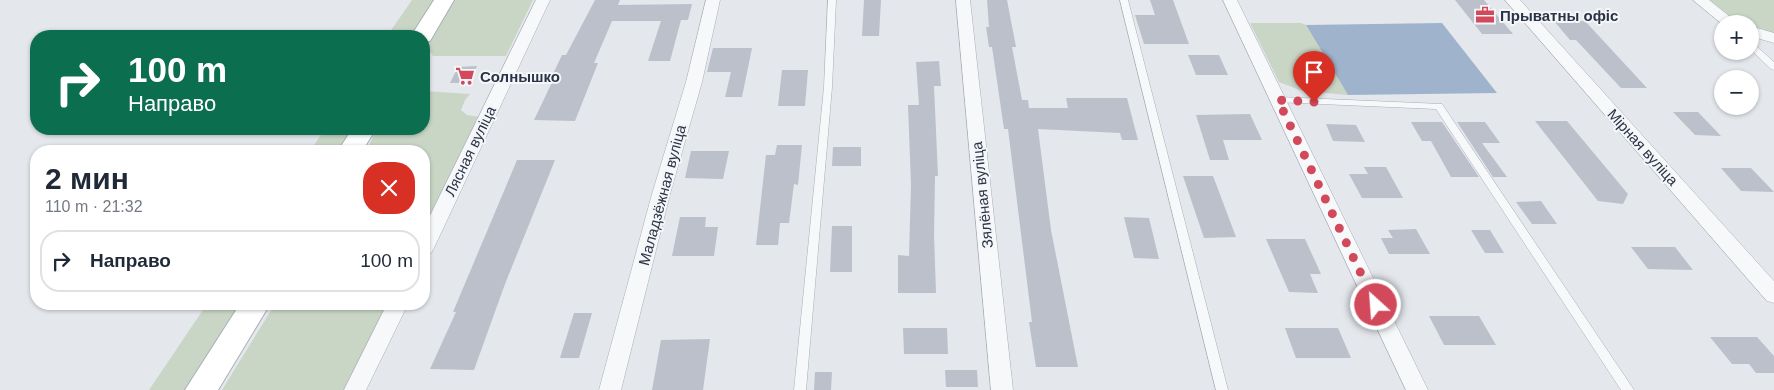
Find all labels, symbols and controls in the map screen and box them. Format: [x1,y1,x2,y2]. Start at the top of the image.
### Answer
office icon: Прыватны офіс [1474,4,1496,26]
place label: Прыватны офіс [1500,7,1618,24]
map controls [1714,15,1759,115]
button: + [1714,15,1759,60]
icon: right [45,50,110,115]
text: 100 m [128,50,227,89]
pin [1293,51,1335,102]
icon: arrive [1300,58,1328,86]
supermarket icon: Солнышко [454,65,476,87]
place label: Солнышко [480,68,560,85]
button: − [1714,70,1759,115]
text: Направо [128,91,216,116]
street label: Лясная вуліца [441,103,499,199]
street label: Мірная вуліца [1604,105,1682,189]
street label: Маладзёжная вуліца [635,122,689,267]
street label: Зялёная вуліца [968,140,996,249]
text: 2 мин [45,162,129,195]
button: close [363,162,415,214]
text: 110 m · 21:32 [45,198,143,215]
icon: right [47,247,75,275]
text: Направо [90,250,171,271]
text: 100 m [360,250,413,271]
position arrow [1349,278,1401,330]

